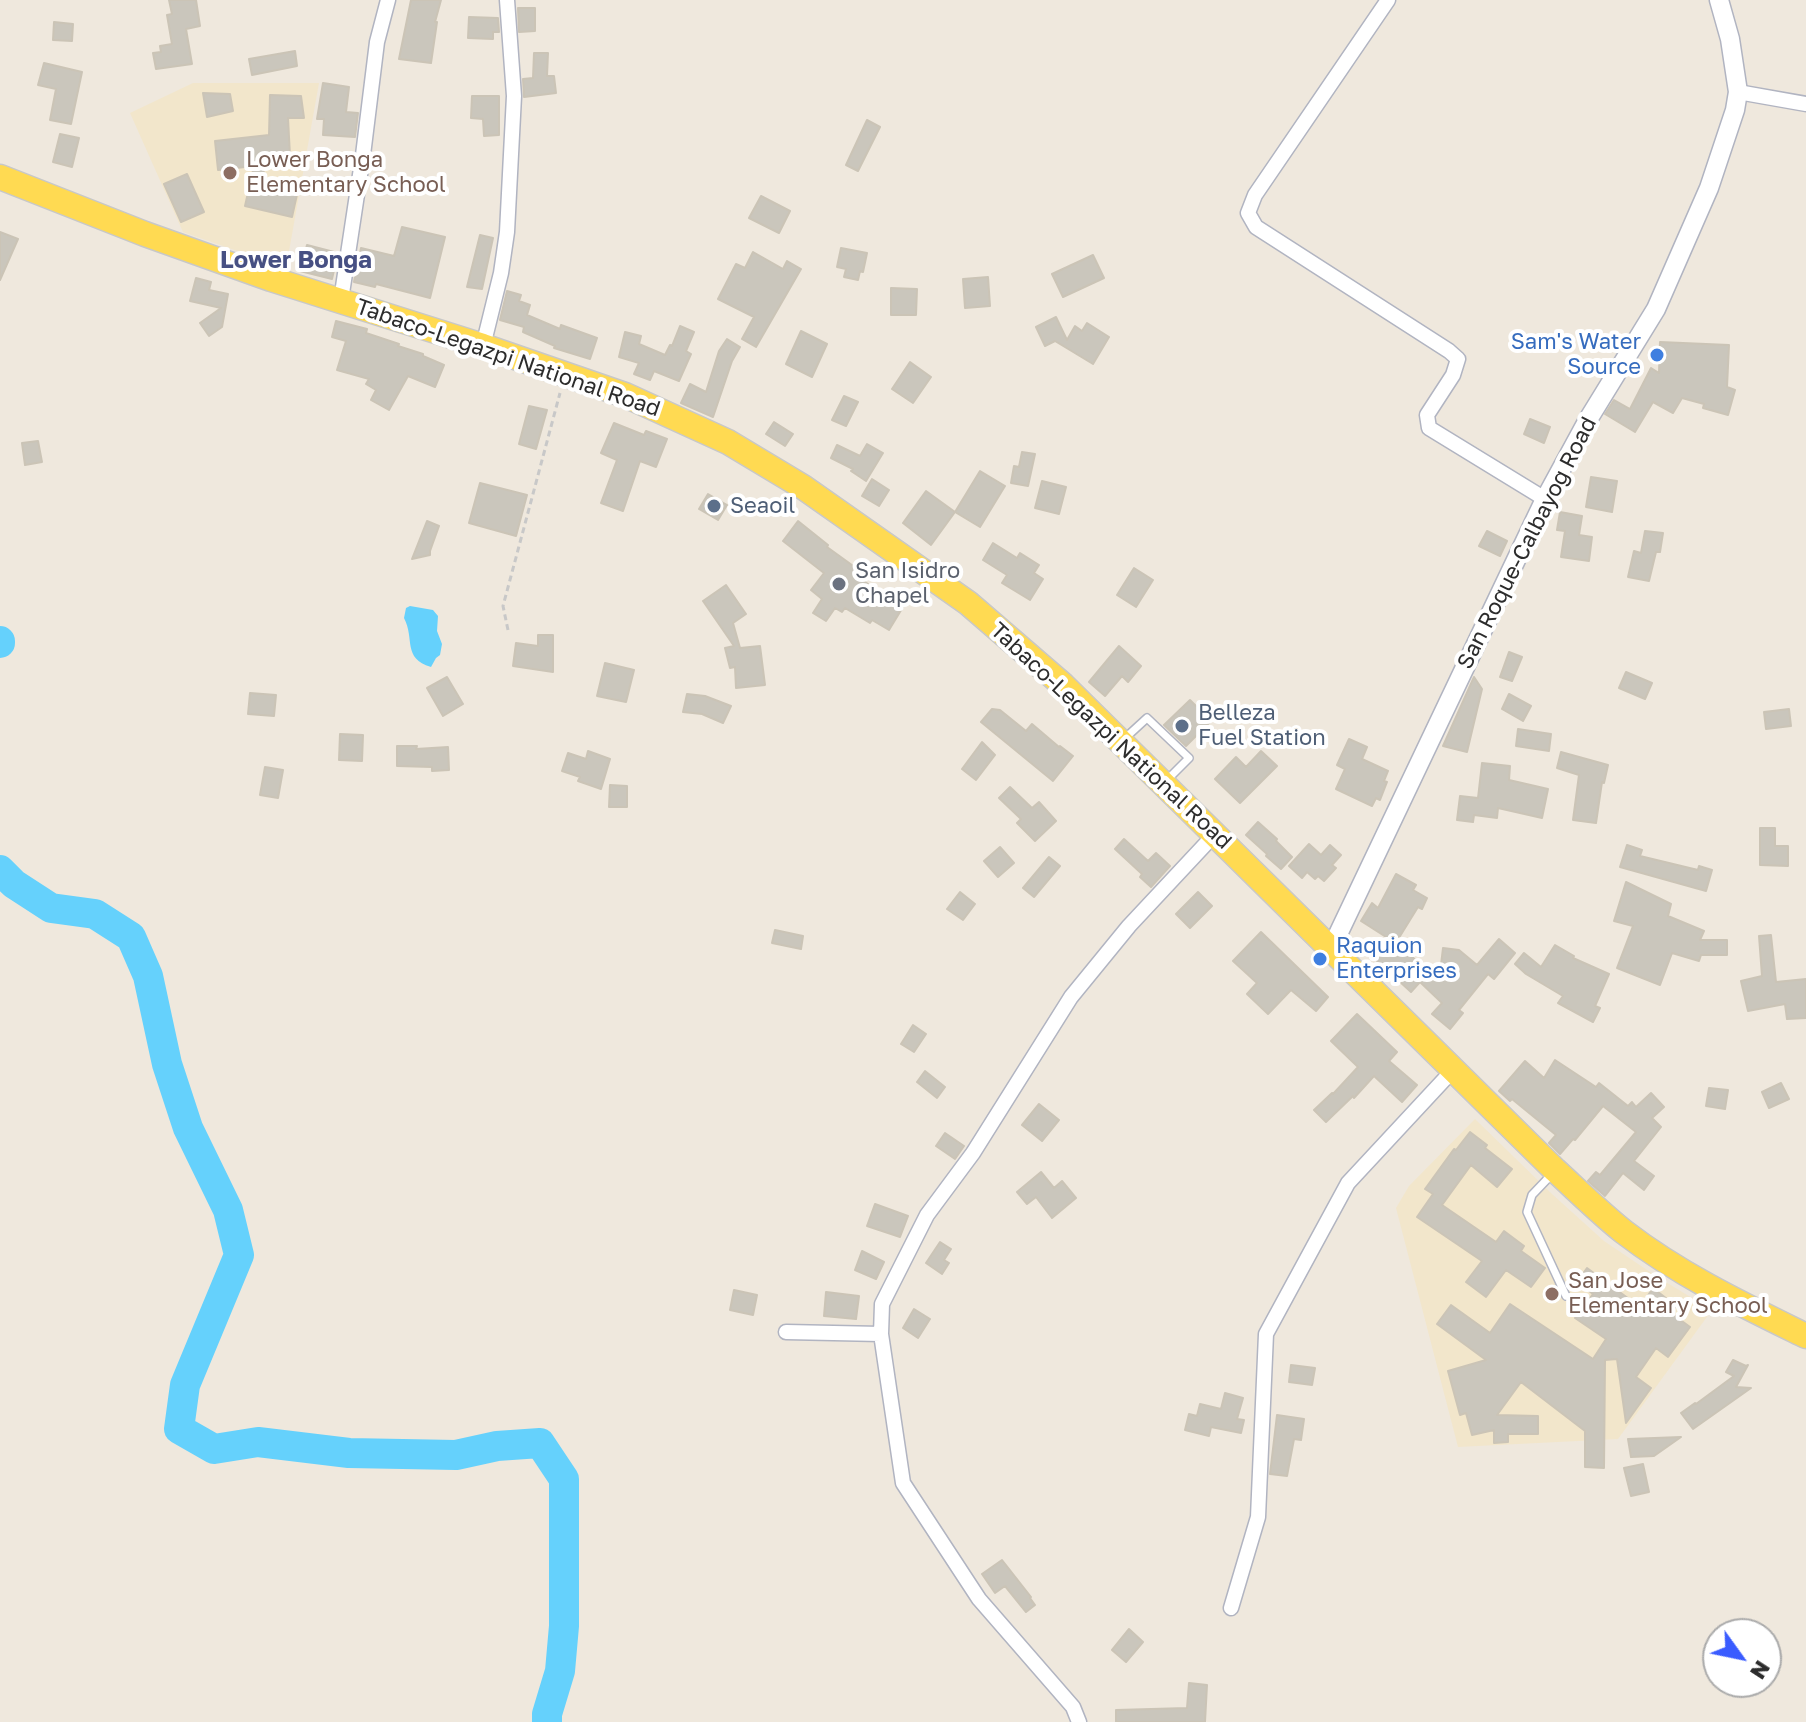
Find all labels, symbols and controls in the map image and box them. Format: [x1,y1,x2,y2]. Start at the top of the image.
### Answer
place label: Lower Bonga Elementary School [246,147,446,198]
marker: Lower Bonga Elementary School [221,164,239,182]
district label: Lower Bonga [220,246,372,274]
street label: Tabaco-Legazpi National Road [352,293,664,423]
place label: Sam's Water Source [1511,329,1641,380]
marker: Sam's Water Source [1648,346,1666,364]
street label: San Roque-Calbayog Road [1452,413,1602,673]
place label: Seaoil [730,493,795,519]
marker: Seaoil [705,497,723,515]
place label: San Isidro Chapel [855,558,960,610]
marker: San Isidro Chapel [830,575,848,593]
street label: Tabaco-Legazpi National Road [985,617,1237,855]
place label: Belleza Fuel Station [1198,700,1326,752]
marker: Belleza Fuel Station [1173,717,1191,735]
place label: Raquion Enterprises [1336,933,1457,984]
marker: Raquion Enterprises [1311,950,1329,968]
place label: San Jose Elementary School [1568,1268,1768,1320]
marker: San Jose Elementary School [1543,1285,1561,1303]
north arrow [1702,1618,1782,1698]
text: N [1745,1656,1777,1685]

